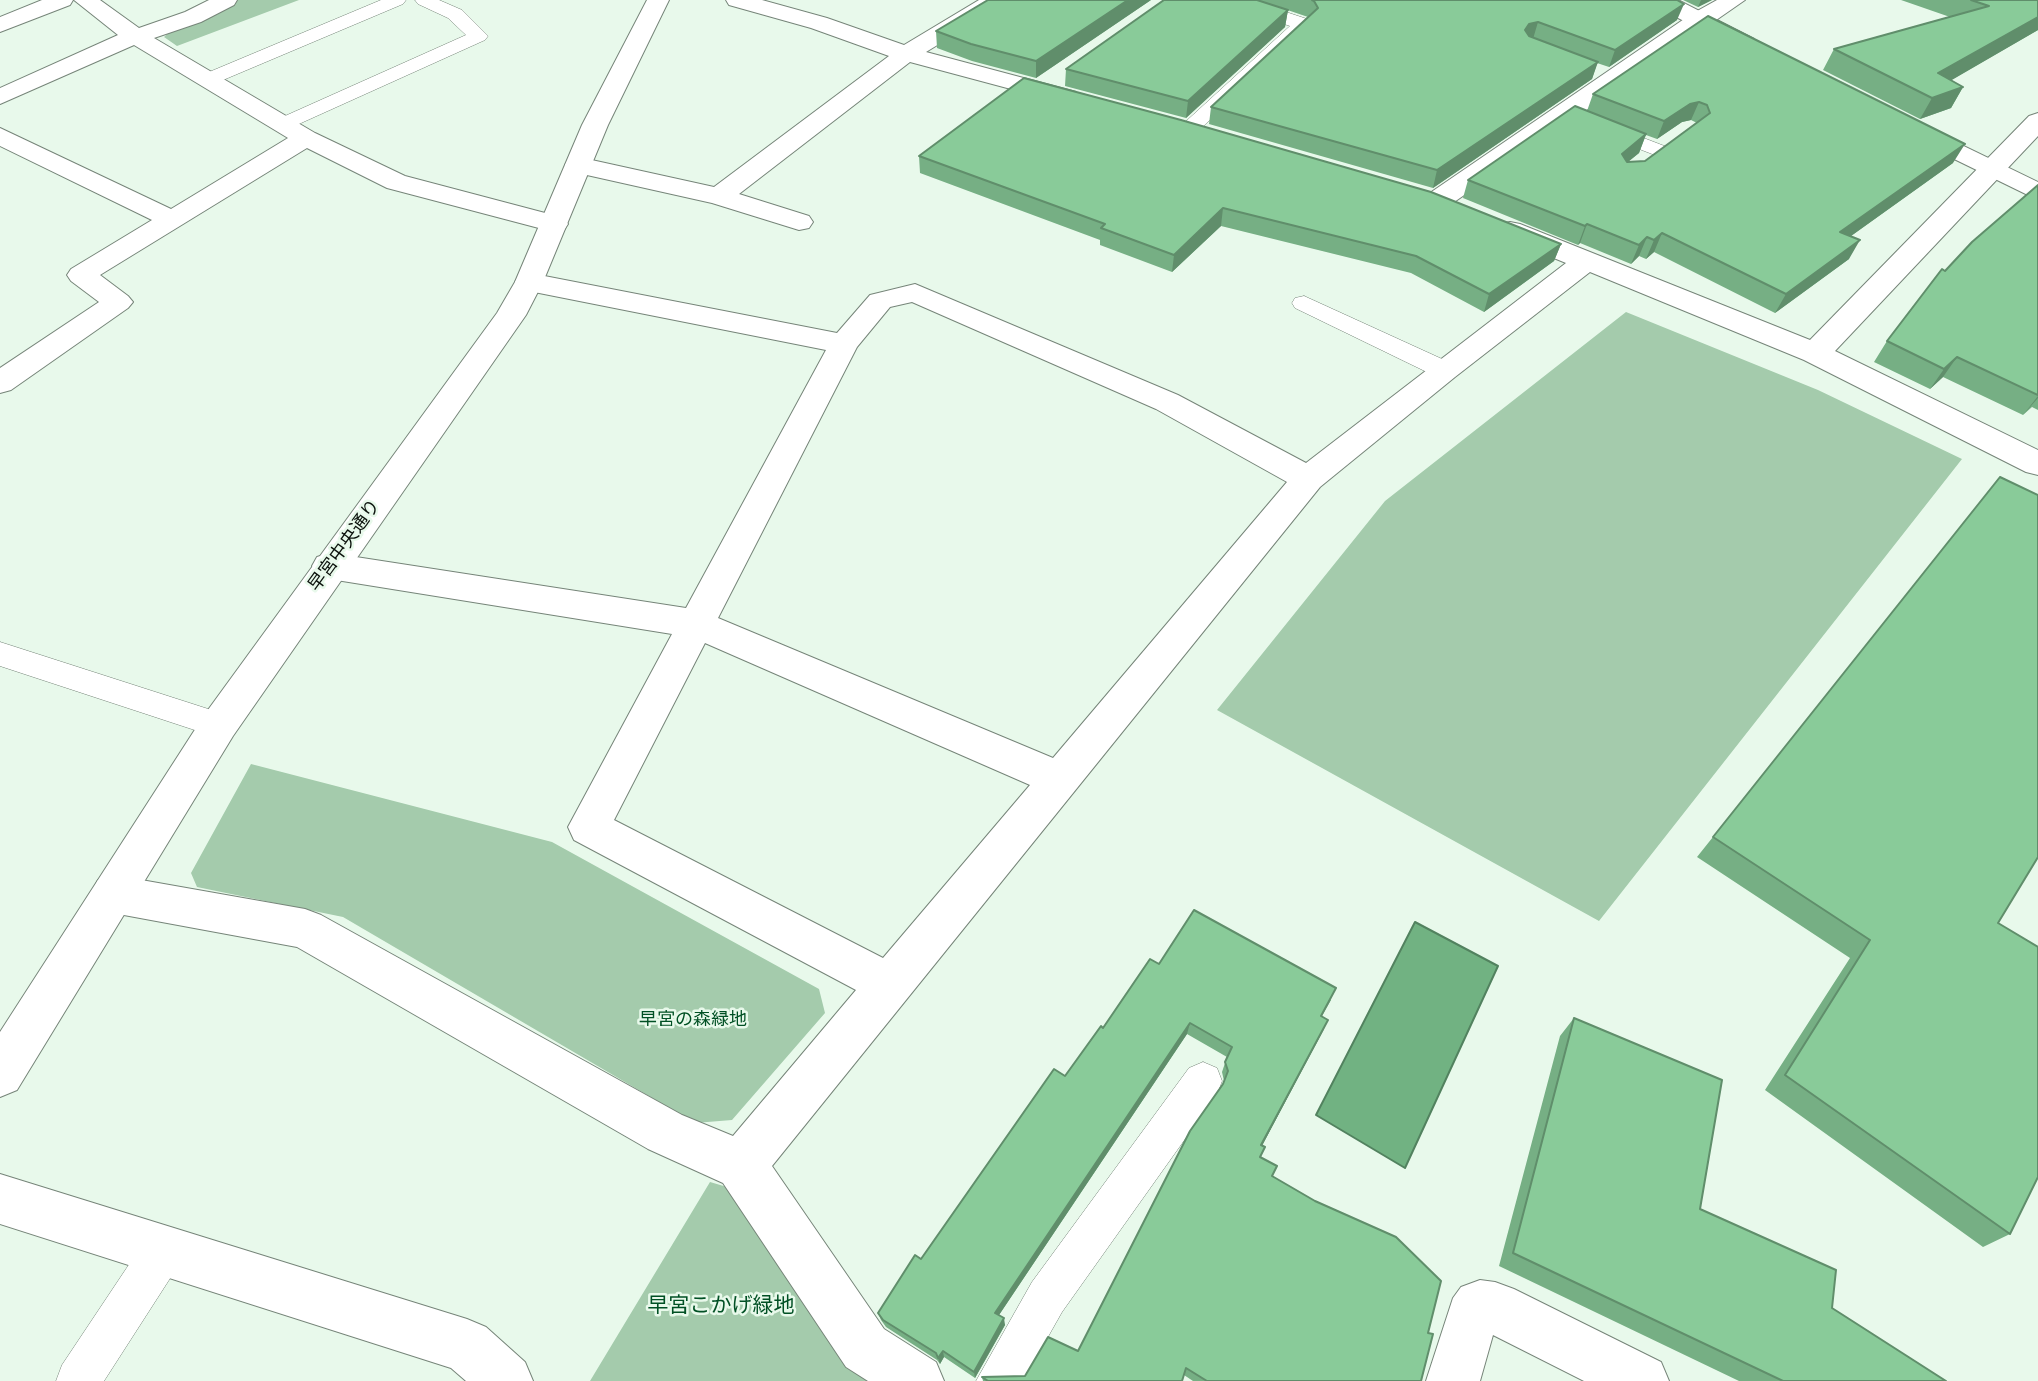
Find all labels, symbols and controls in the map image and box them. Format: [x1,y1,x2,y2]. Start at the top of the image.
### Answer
street label: 早宮中央通り [305,496,385,596]
park label: 早宮の森緑地 [639,1009,747,1031]
park label: 早宮こかげ緑地 [648,1294,794,1320]

